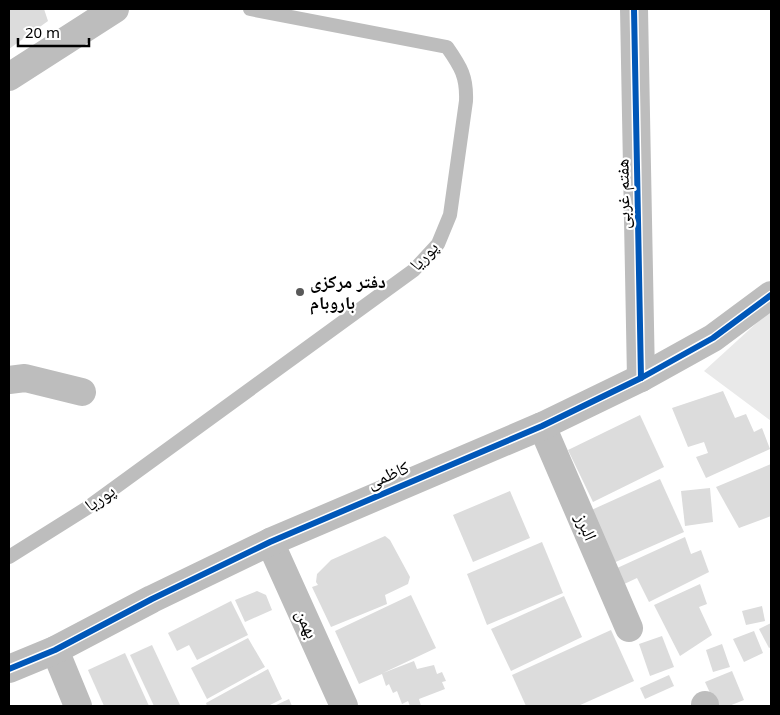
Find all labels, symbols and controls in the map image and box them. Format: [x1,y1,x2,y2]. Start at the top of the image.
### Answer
scale bar [18,15,89,47]
text: 20 m [25,22,60,42]
street label: هفتم غربی [609,159,636,229]
street label: پوریا [403,235,443,275]
place label: دفتر مرکزی باروبام [310,269,386,315]
marker: دفتر مرکزی باروبام [294,286,306,298]
street label: کاظمی [363,454,413,494]
street label: پوریا [79,478,120,516]
street label: البرز [570,508,603,544]
street label: بهمن [291,605,325,642]

